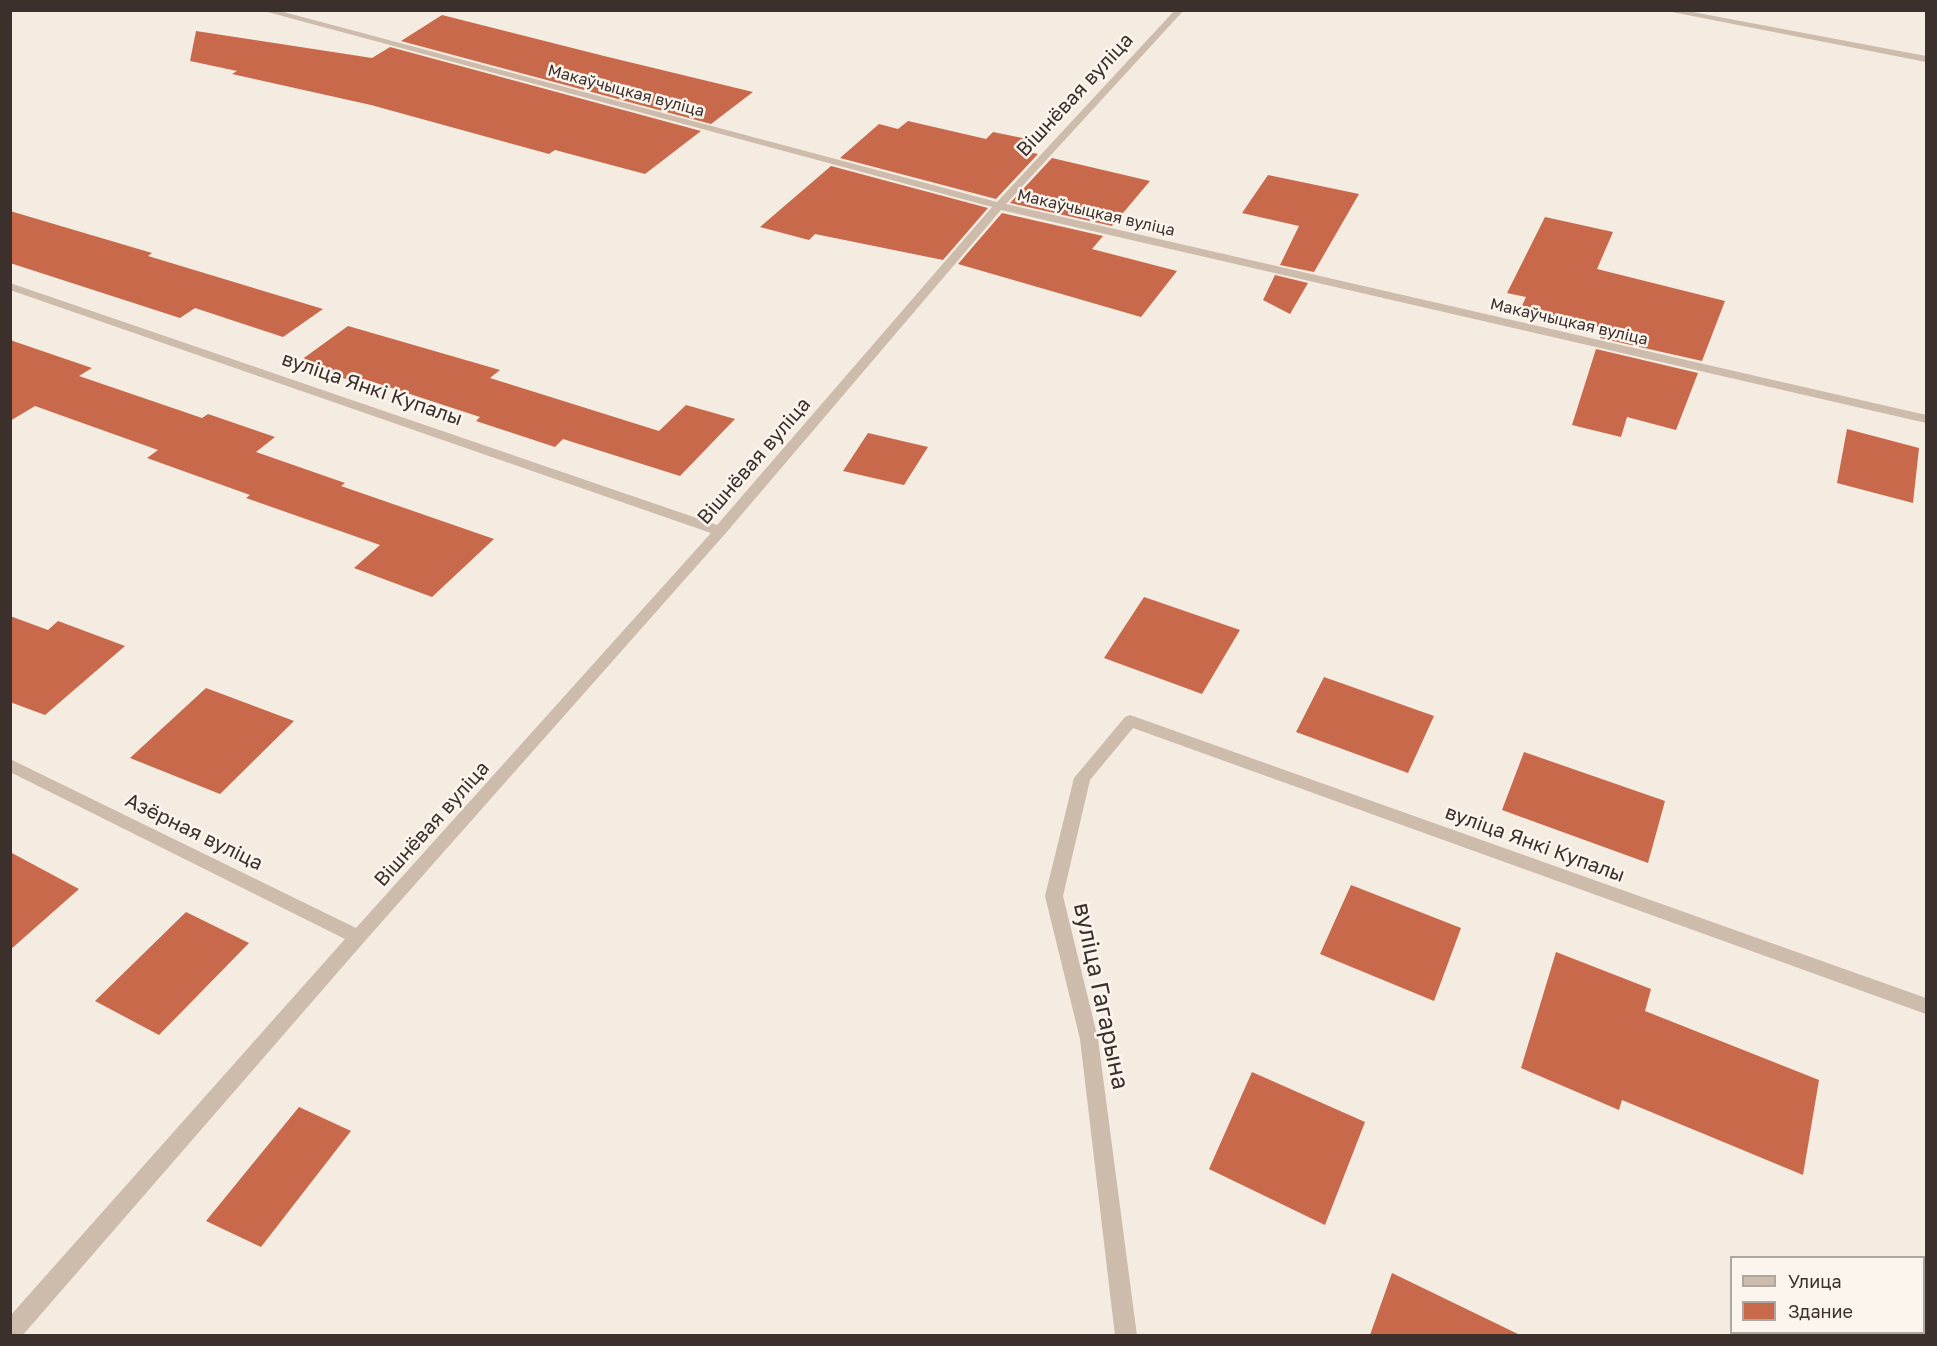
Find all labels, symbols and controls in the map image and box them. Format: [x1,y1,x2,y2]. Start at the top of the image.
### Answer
street label: Вішнёвая вуліца [1012,28,1138,162]
street label: Макаўчыцкая вуліца [546,61,706,121]
street label: Макаўчыцкая вуліца [1015,185,1177,241]
street label: Макаўчыцкая вуліца [1488,294,1650,350]
street label: вуліца Янкі Купалы [279,347,465,431]
street label: Вішнёвая вуліца [692,393,816,529]
street label: Вішнёвая вуліца [369,756,495,892]
street label: Азёрная вуліца [121,788,267,876]
street label: вуліца Янкі Купалы [1442,800,1628,888]
street label: вуліца Гагарына [1067,900,1135,1092]
legend [1730,1256,1925,1334]
text: Улица [1788,1270,1842,1292]
text: Здание [1788,1300,1853,1322]

